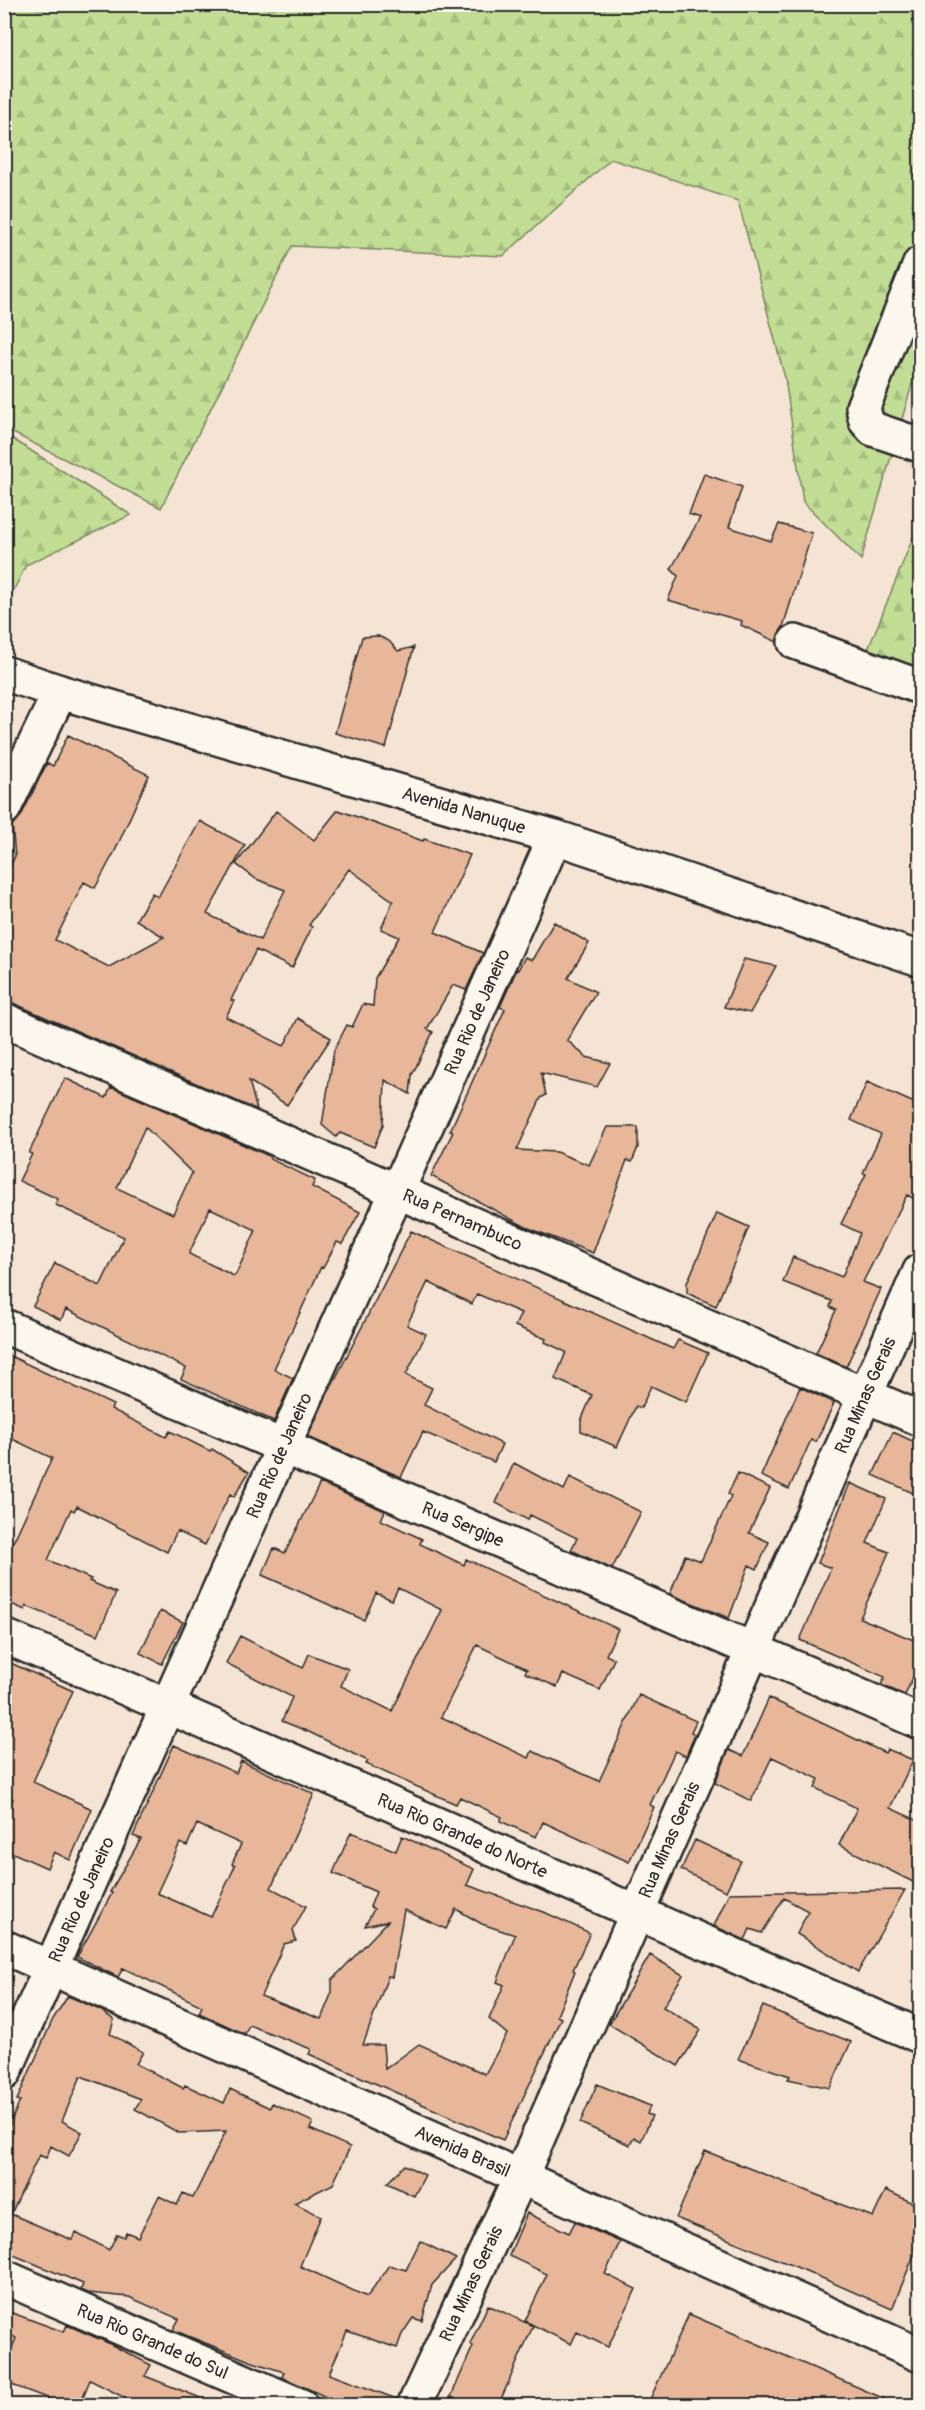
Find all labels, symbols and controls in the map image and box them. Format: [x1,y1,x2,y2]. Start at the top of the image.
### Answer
street label: Avenida Nanuque [400,781,528,839]
street label: Rua Rio de Janeiro [439,945,515,1078]
street label: Rua Pernambuco [399,1184,526,1256]
street label: Rua Minas Gerais [829,1333,901,1457]
street label: Rua Rio de Janeiro [241,1389,317,1522]
street label: Rua Sergipe [418,1497,508,1552]
street label: Rua Minas Gerais [633,1778,705,1902]
street label: Rua Rio Grande do Norte [374,1788,551,1883]
street label: Rua Rio de Janeiro [43,1833,120,1966]
street label: Avenida Brasil [411,2120,514,2183]
street label: Rua Minas Gerais [434,2222,508,2345]
street label: Rua Rio Grande do Sul [73,2298,232,2385]

